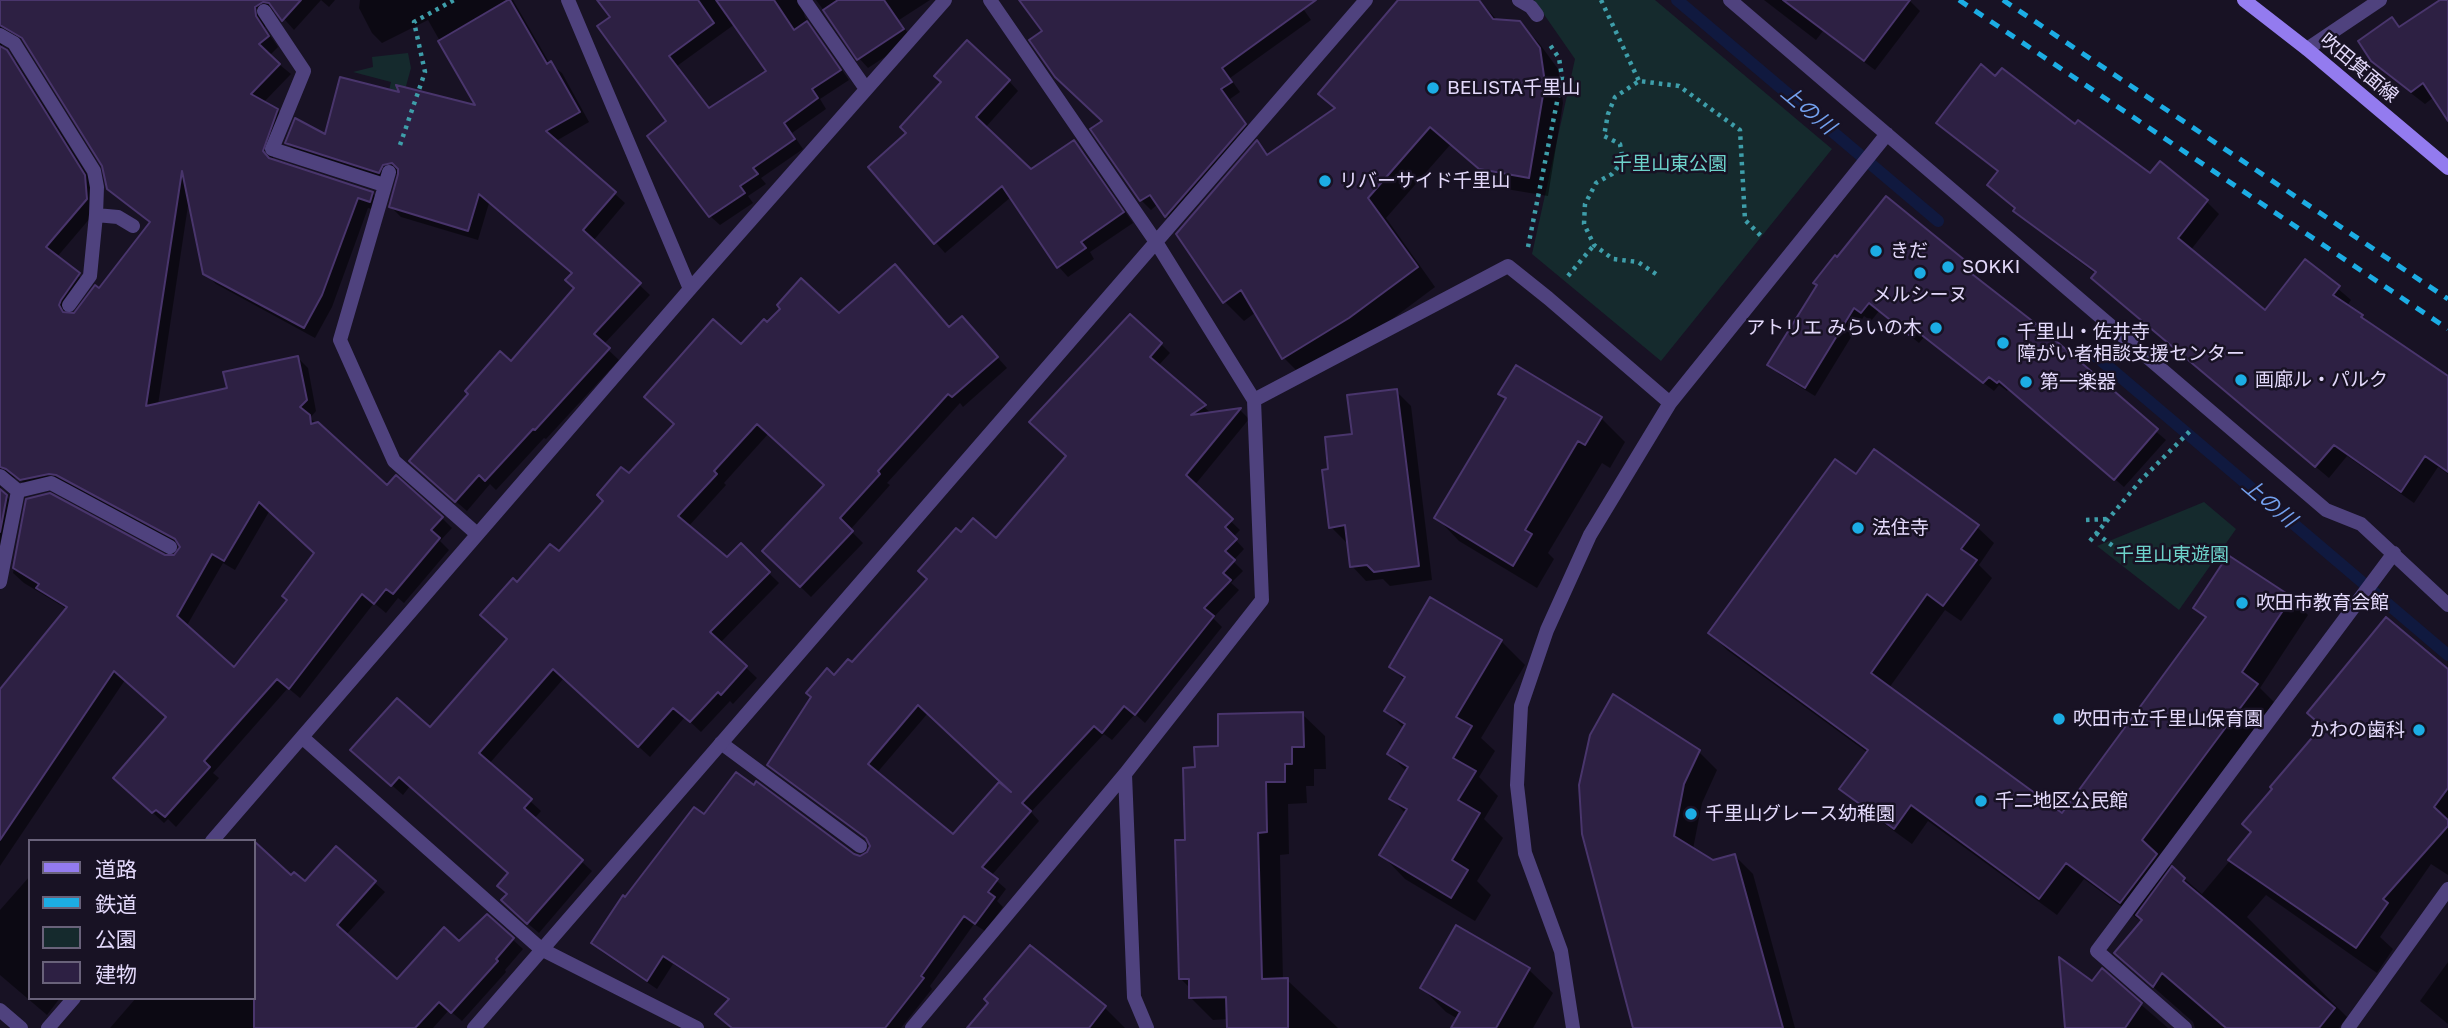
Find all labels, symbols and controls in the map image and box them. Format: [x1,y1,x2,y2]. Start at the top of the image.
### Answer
street label: 吹田箕面線 [2315,29,2403,107]
place label: BELISTA千里山 [1447,77,1580,99]
marker: BELISTA千里山 [1425,80,1441,96]
water label: 上の川 [1776,80,1840,140]
park label: 千里山東公園 [1613,153,1727,175]
place label: リバーサイド千里山 [1339,170,1510,192]
marker: リバーサイド千里山 [1317,173,1333,189]
place label: きだ [1890,240,1928,262]
marker: きだ [1868,243,1884,259]
place label: SOKKI [1962,256,2020,278]
marker: SOKKI [1940,259,1956,275]
marker: メルシーヌ [1912,265,1928,281]
place label: メルシーヌ [1873,284,1967,306]
place label: アトリエ みらいの木 [1746,317,1922,339]
marker: アトリエ みらいの木 [1928,320,1944,336]
place label: 千里山・佐井寺 障がい者相談支援センター [2017,321,2245,365]
marker: 千里山・佐井寺 障がい者相談支援センター [1995,335,2011,351]
place label: 画廊ル・パルク [2255,369,2388,391]
place label: 第一楽器 [2040,371,2116,393]
marker: 画廊ル・パルク [2233,372,2249,388]
marker: 第一楽器 [2018,374,2034,390]
water label: 上の川 [2237,473,2301,533]
place label: 法住寺 [1872,517,1929,539]
marker: 法住寺 [1850,520,1866,536]
park label: 千里山東遊園 [2115,544,2229,566]
place label: 吹田市教育会館 [2256,592,2389,614]
marker: 吹田市教育会館 [2234,595,2250,611]
place label: 吹田市立千里山保育園 [2073,708,2263,730]
marker: 吹田市立千里山保育園 [2051,711,2067,727]
place label: かわの歯科 [2310,719,2405,741]
marker: かわの歯科 [2411,722,2427,738]
place label: 千二地区公民館 [1995,790,2128,812]
marker: 千二地区公民館 [1973,793,1989,809]
place label: 千里山グレース幼稚園 [1705,803,1895,825]
marker: 千里山グレース幼稚園 [1683,806,1699,822]
legend [28,839,256,1000]
text: 道路 [95,856,137,882]
text: 鉄道 [95,891,137,917]
text: 公園 [95,926,137,952]
text: 建物 [95,961,137,987]

